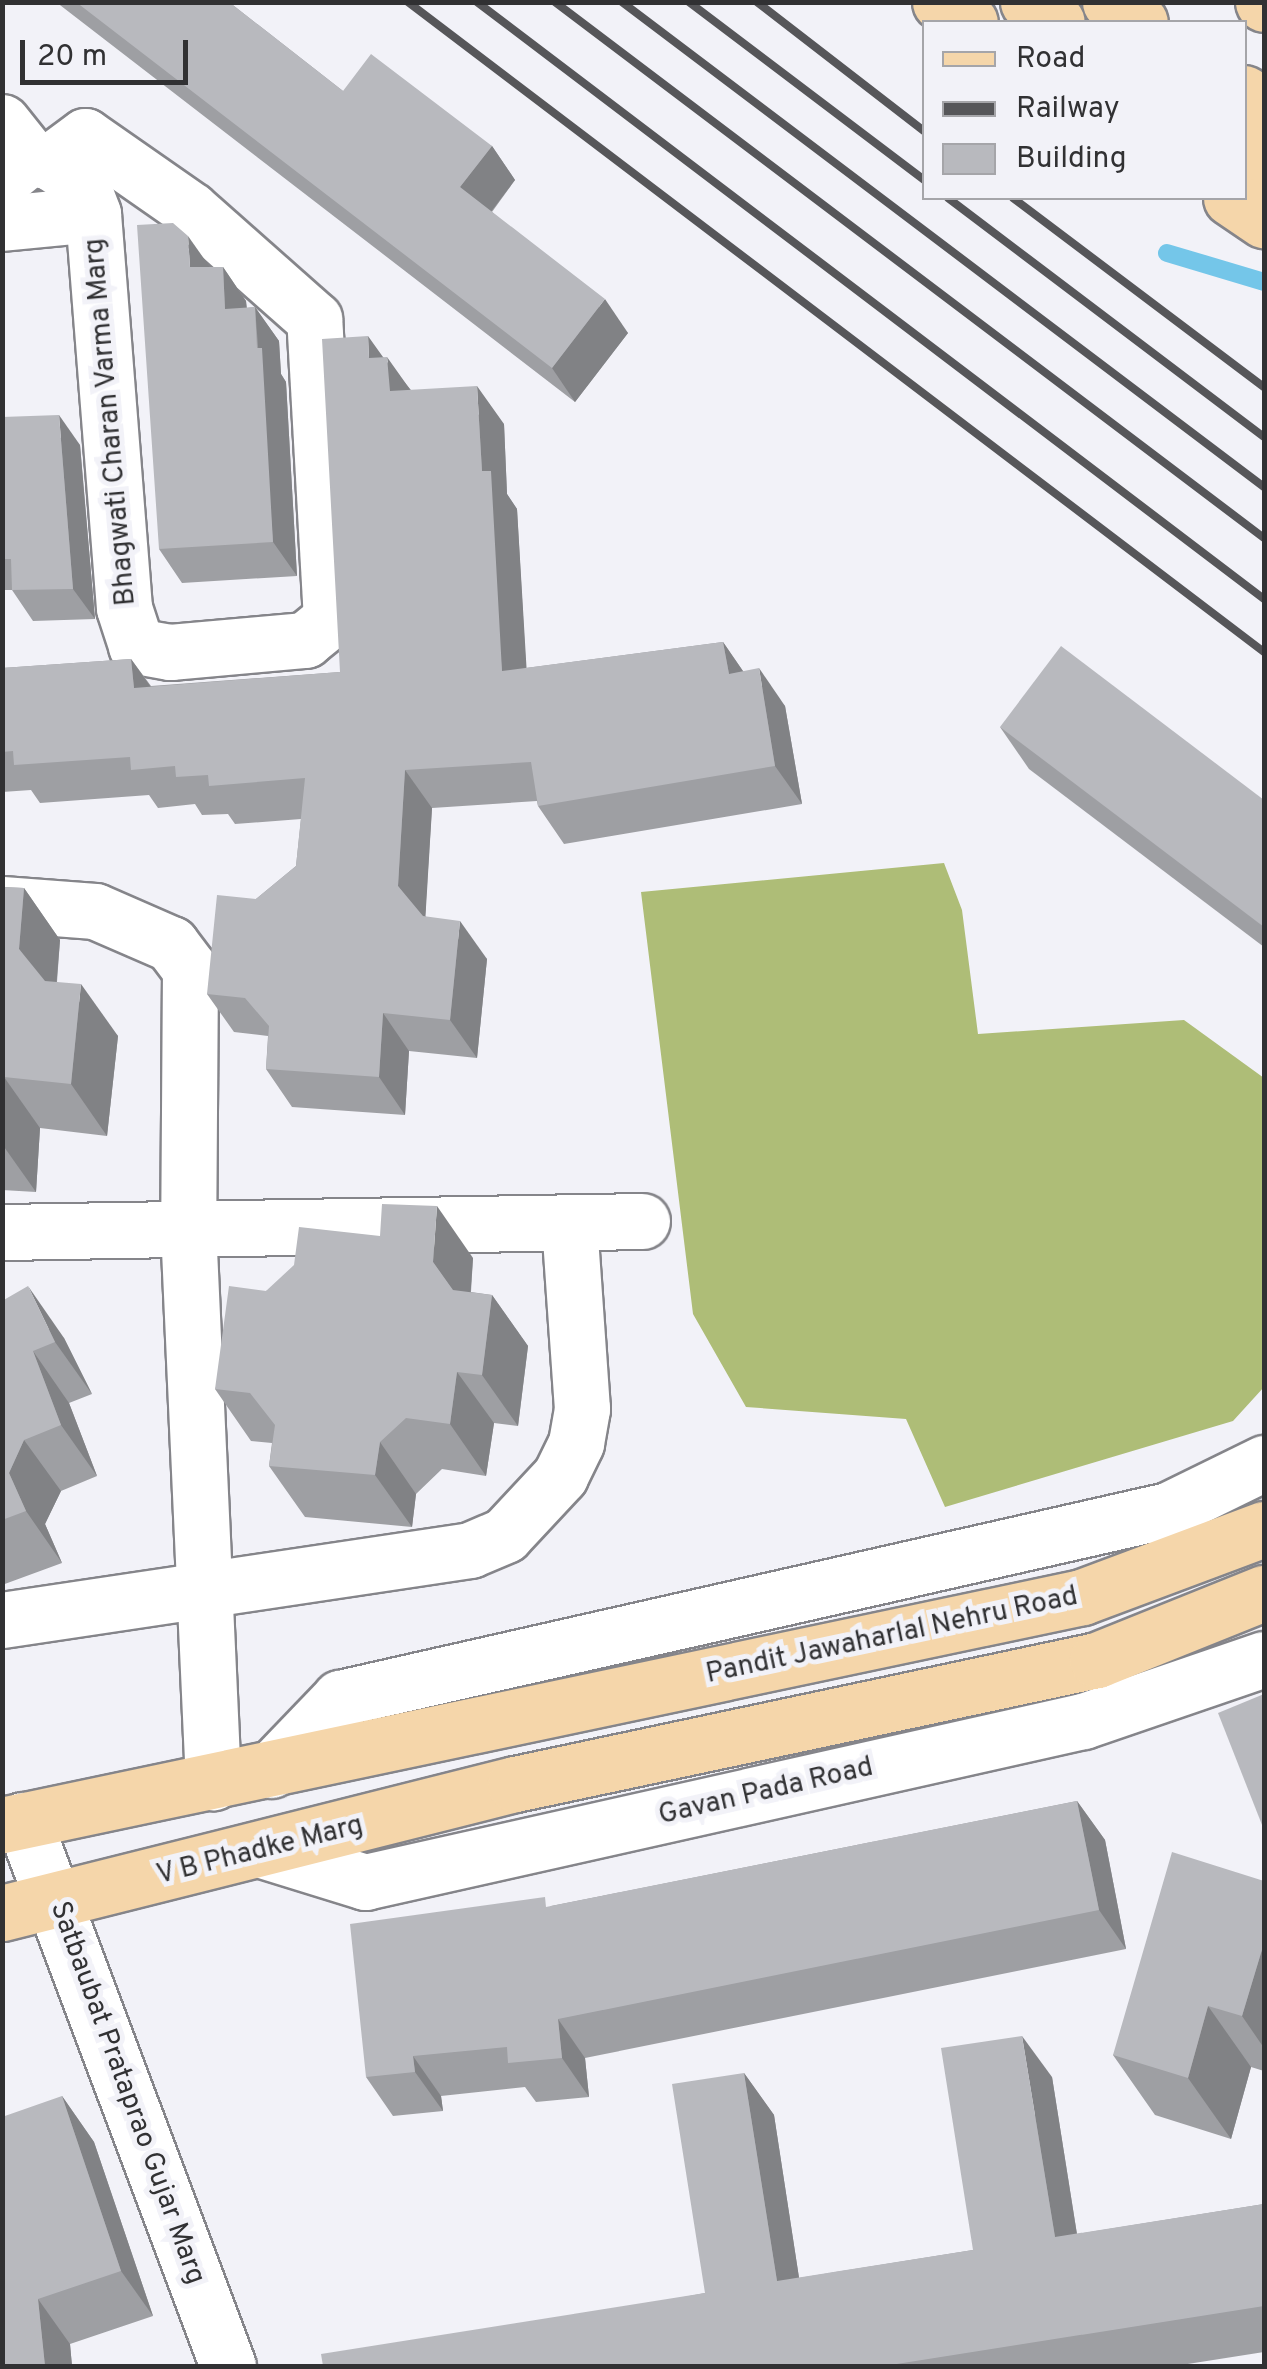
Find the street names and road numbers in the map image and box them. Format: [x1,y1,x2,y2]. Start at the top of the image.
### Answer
street label: Bhagwati Charan Varma Marg [78,236,144,608]
street label: Pandit Jawaharlal Nehru Road [703,1580,1081,1692]
street label: Gavan Pada Road [655,1751,877,1833]
street label: V B Phadke Marg [153,1809,367,1893]
street label: Satbaubat Prataprao Gujar Marg [42,1897,212,2289]

